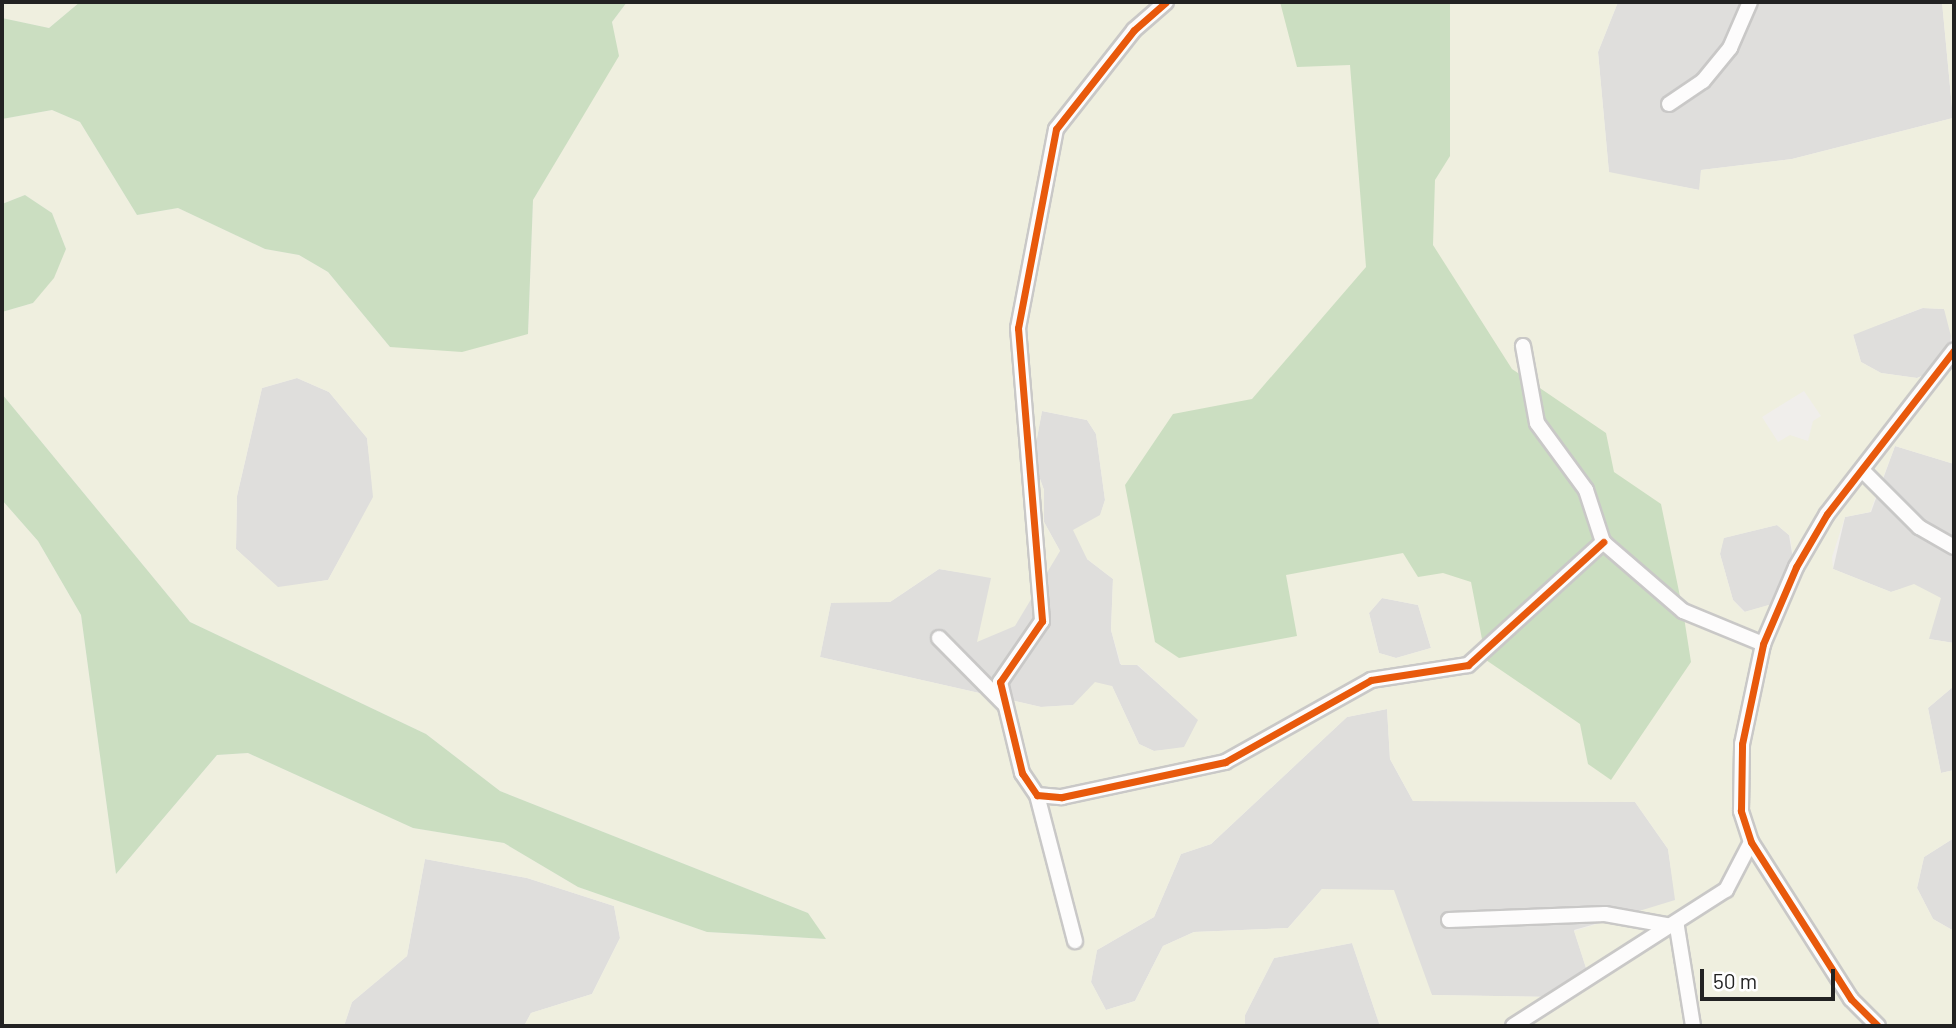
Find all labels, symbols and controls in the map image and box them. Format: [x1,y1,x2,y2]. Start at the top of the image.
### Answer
scale bar [1704,954,1839,998]
text: 50 m [1713,968,1757,993]

